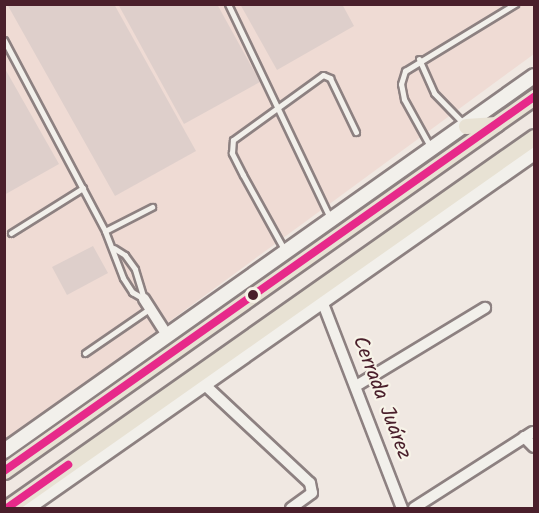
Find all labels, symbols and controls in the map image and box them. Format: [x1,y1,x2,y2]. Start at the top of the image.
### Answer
unlabelled marker [247,289,259,301]
street label: Cerrada Juárez [346,333,416,463]

